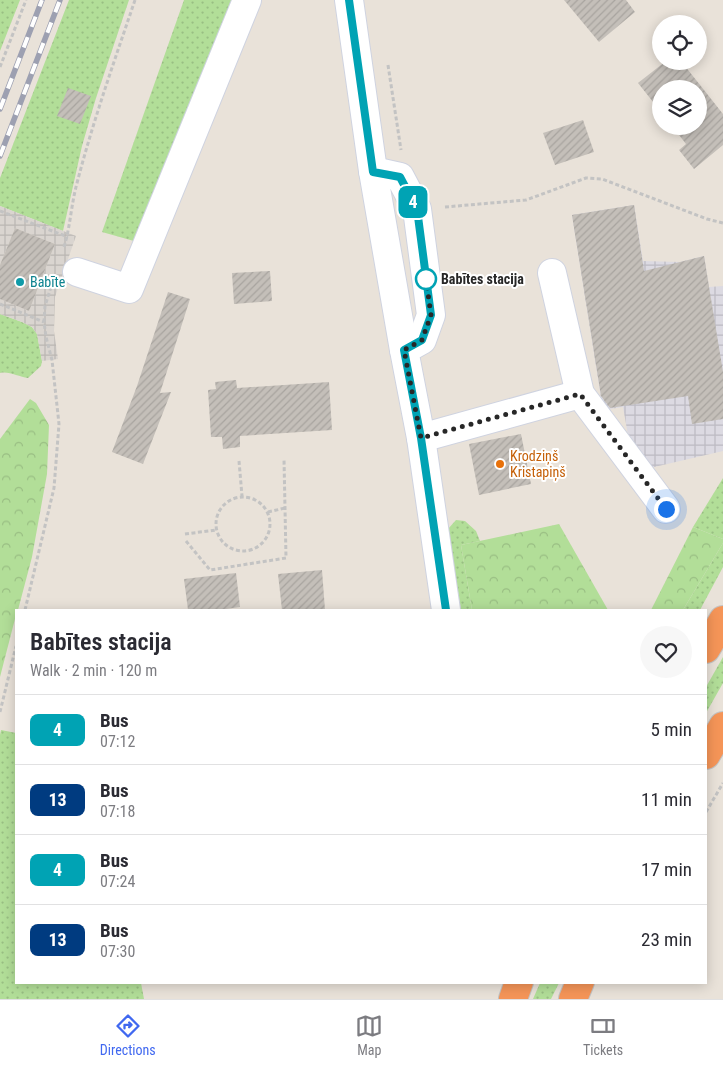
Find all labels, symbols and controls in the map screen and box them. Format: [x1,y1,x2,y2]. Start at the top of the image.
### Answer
map controls [652,15,707,135]
button: locate [652,15,707,70]
button: layers [652,80,707,135]
line badge: 4 [397,186,429,218]
text: 4 [408,191,418,212]
marker: Babītes stacija [415,268,437,290]
place label: Babītes stacija [441,271,524,287]
place label: Babīte [30,274,66,290]
marker: Babīte [14,276,26,288]
place label: Krodziņš Kristapiņš [510,448,566,481]
marker: Krodziņš Kristapiņš [494,458,506,470]
your location [654,497,679,522]
button: heart [640,626,692,678]
text: Babītes stacija [30,628,172,656]
text: Walk · 2 min · 120 m [30,661,157,680]
text: Bus [100,709,129,732]
text: 5 min [650,718,692,741]
text: 4 [53,719,62,740]
text: 07:12 [100,732,135,751]
text: Bus [100,779,129,802]
text: 11 min [641,788,692,811]
text: 13 [48,789,67,810]
text: 07:18 [100,802,135,821]
text: Bus [100,849,129,872]
text: 17 min [641,858,692,881]
text: 4 [53,859,62,880]
text: 07:24 [100,872,135,891]
text: Bus [100,919,129,942]
text: 23 min [641,928,692,951]
text: 13 [48,929,67,950]
text: 07:30 [100,942,135,961]
tab: Directions [100,1012,156,1058]
tab: Map [355,1012,383,1058]
tab: Tickets [583,1012,623,1058]

